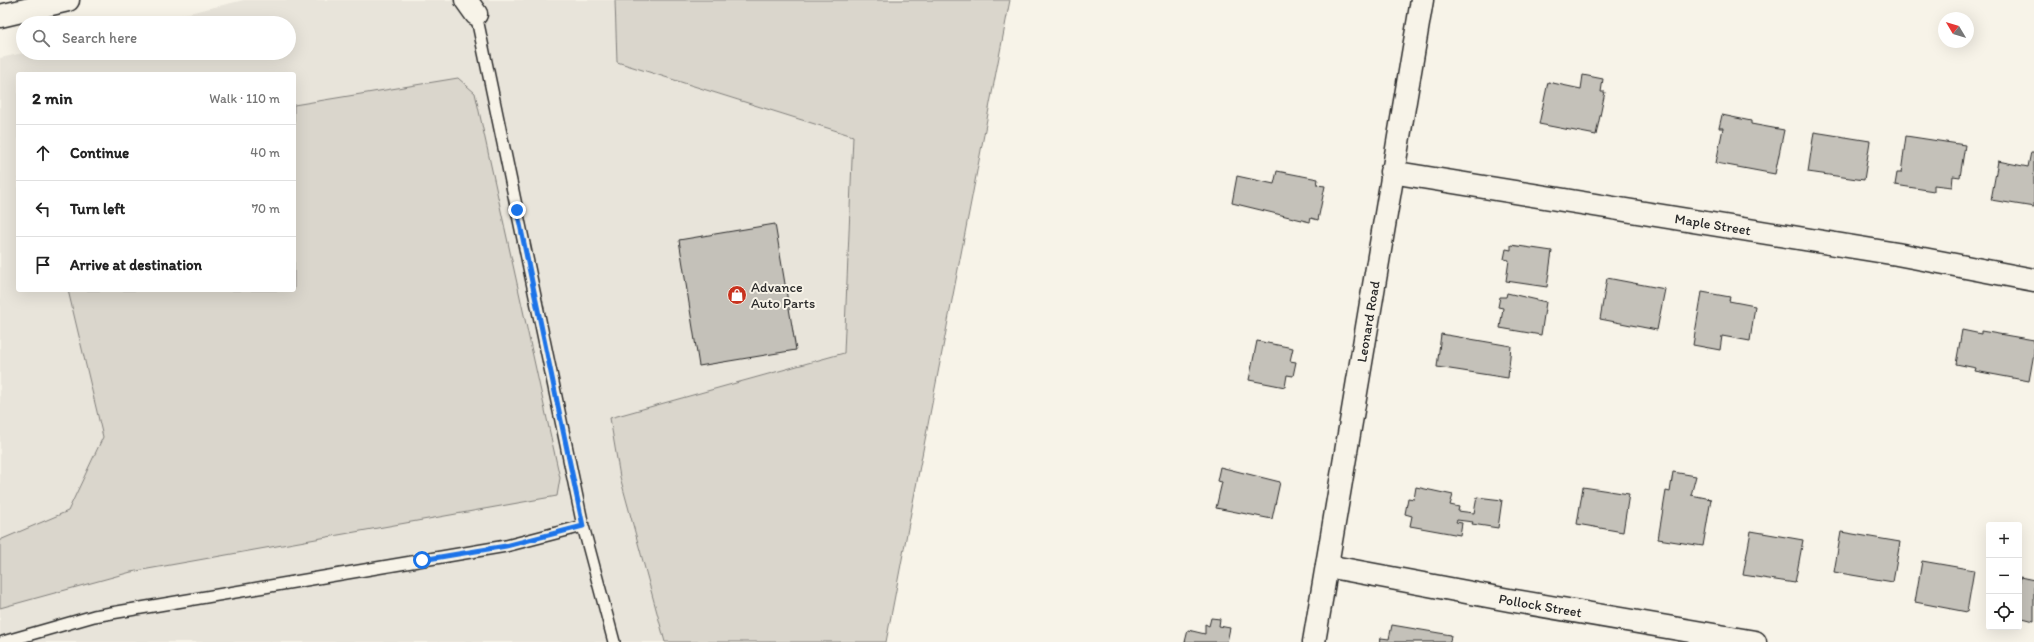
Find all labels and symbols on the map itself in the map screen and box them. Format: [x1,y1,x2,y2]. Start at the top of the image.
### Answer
north arrow [1938,12,1974,48]
route end [508,201,526,219]
street label: Maple Street [1673,210,1752,239]
place label: Advance Auto Parts [751,279,815,312]
street label: Leonard Road [1353,279,1383,364]
shop icon: Advance Auto Parts [726,284,748,306]
route start [413,551,431,569]
street label: Pollock Street [1497,590,1583,621]

